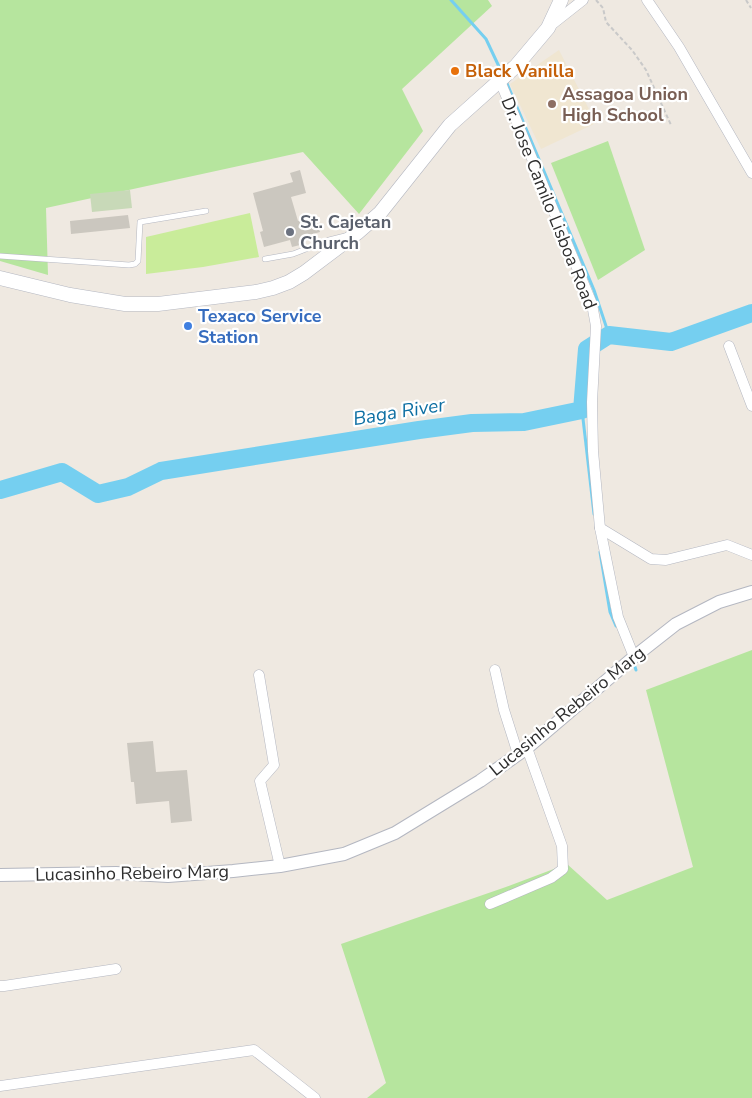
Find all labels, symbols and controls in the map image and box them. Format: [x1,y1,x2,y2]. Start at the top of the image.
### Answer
place label: Black Vanilla [465,59,574,83]
marker: Black Vanilla [449,65,461,77]
place label: Assagoa Union High School [562,82,688,127]
street label: Dr. Jose Camilo Lisboa Road [495,93,603,313]
marker: Assagoa Union High School [546,98,558,110]
place label: St. Cajetan Church [300,210,391,255]
marker: St. Cajetan Church [284,226,296,238]
place label: Texaco Service Station [198,304,322,349]
marker: Texaco Service Station [182,320,194,332]
water label: Baga River [351,392,448,432]
street label: Lucasinho Rebeiro Marg [484,641,650,781]
street label: Lucasinho Rebeiro Marg [35,859,229,887]

